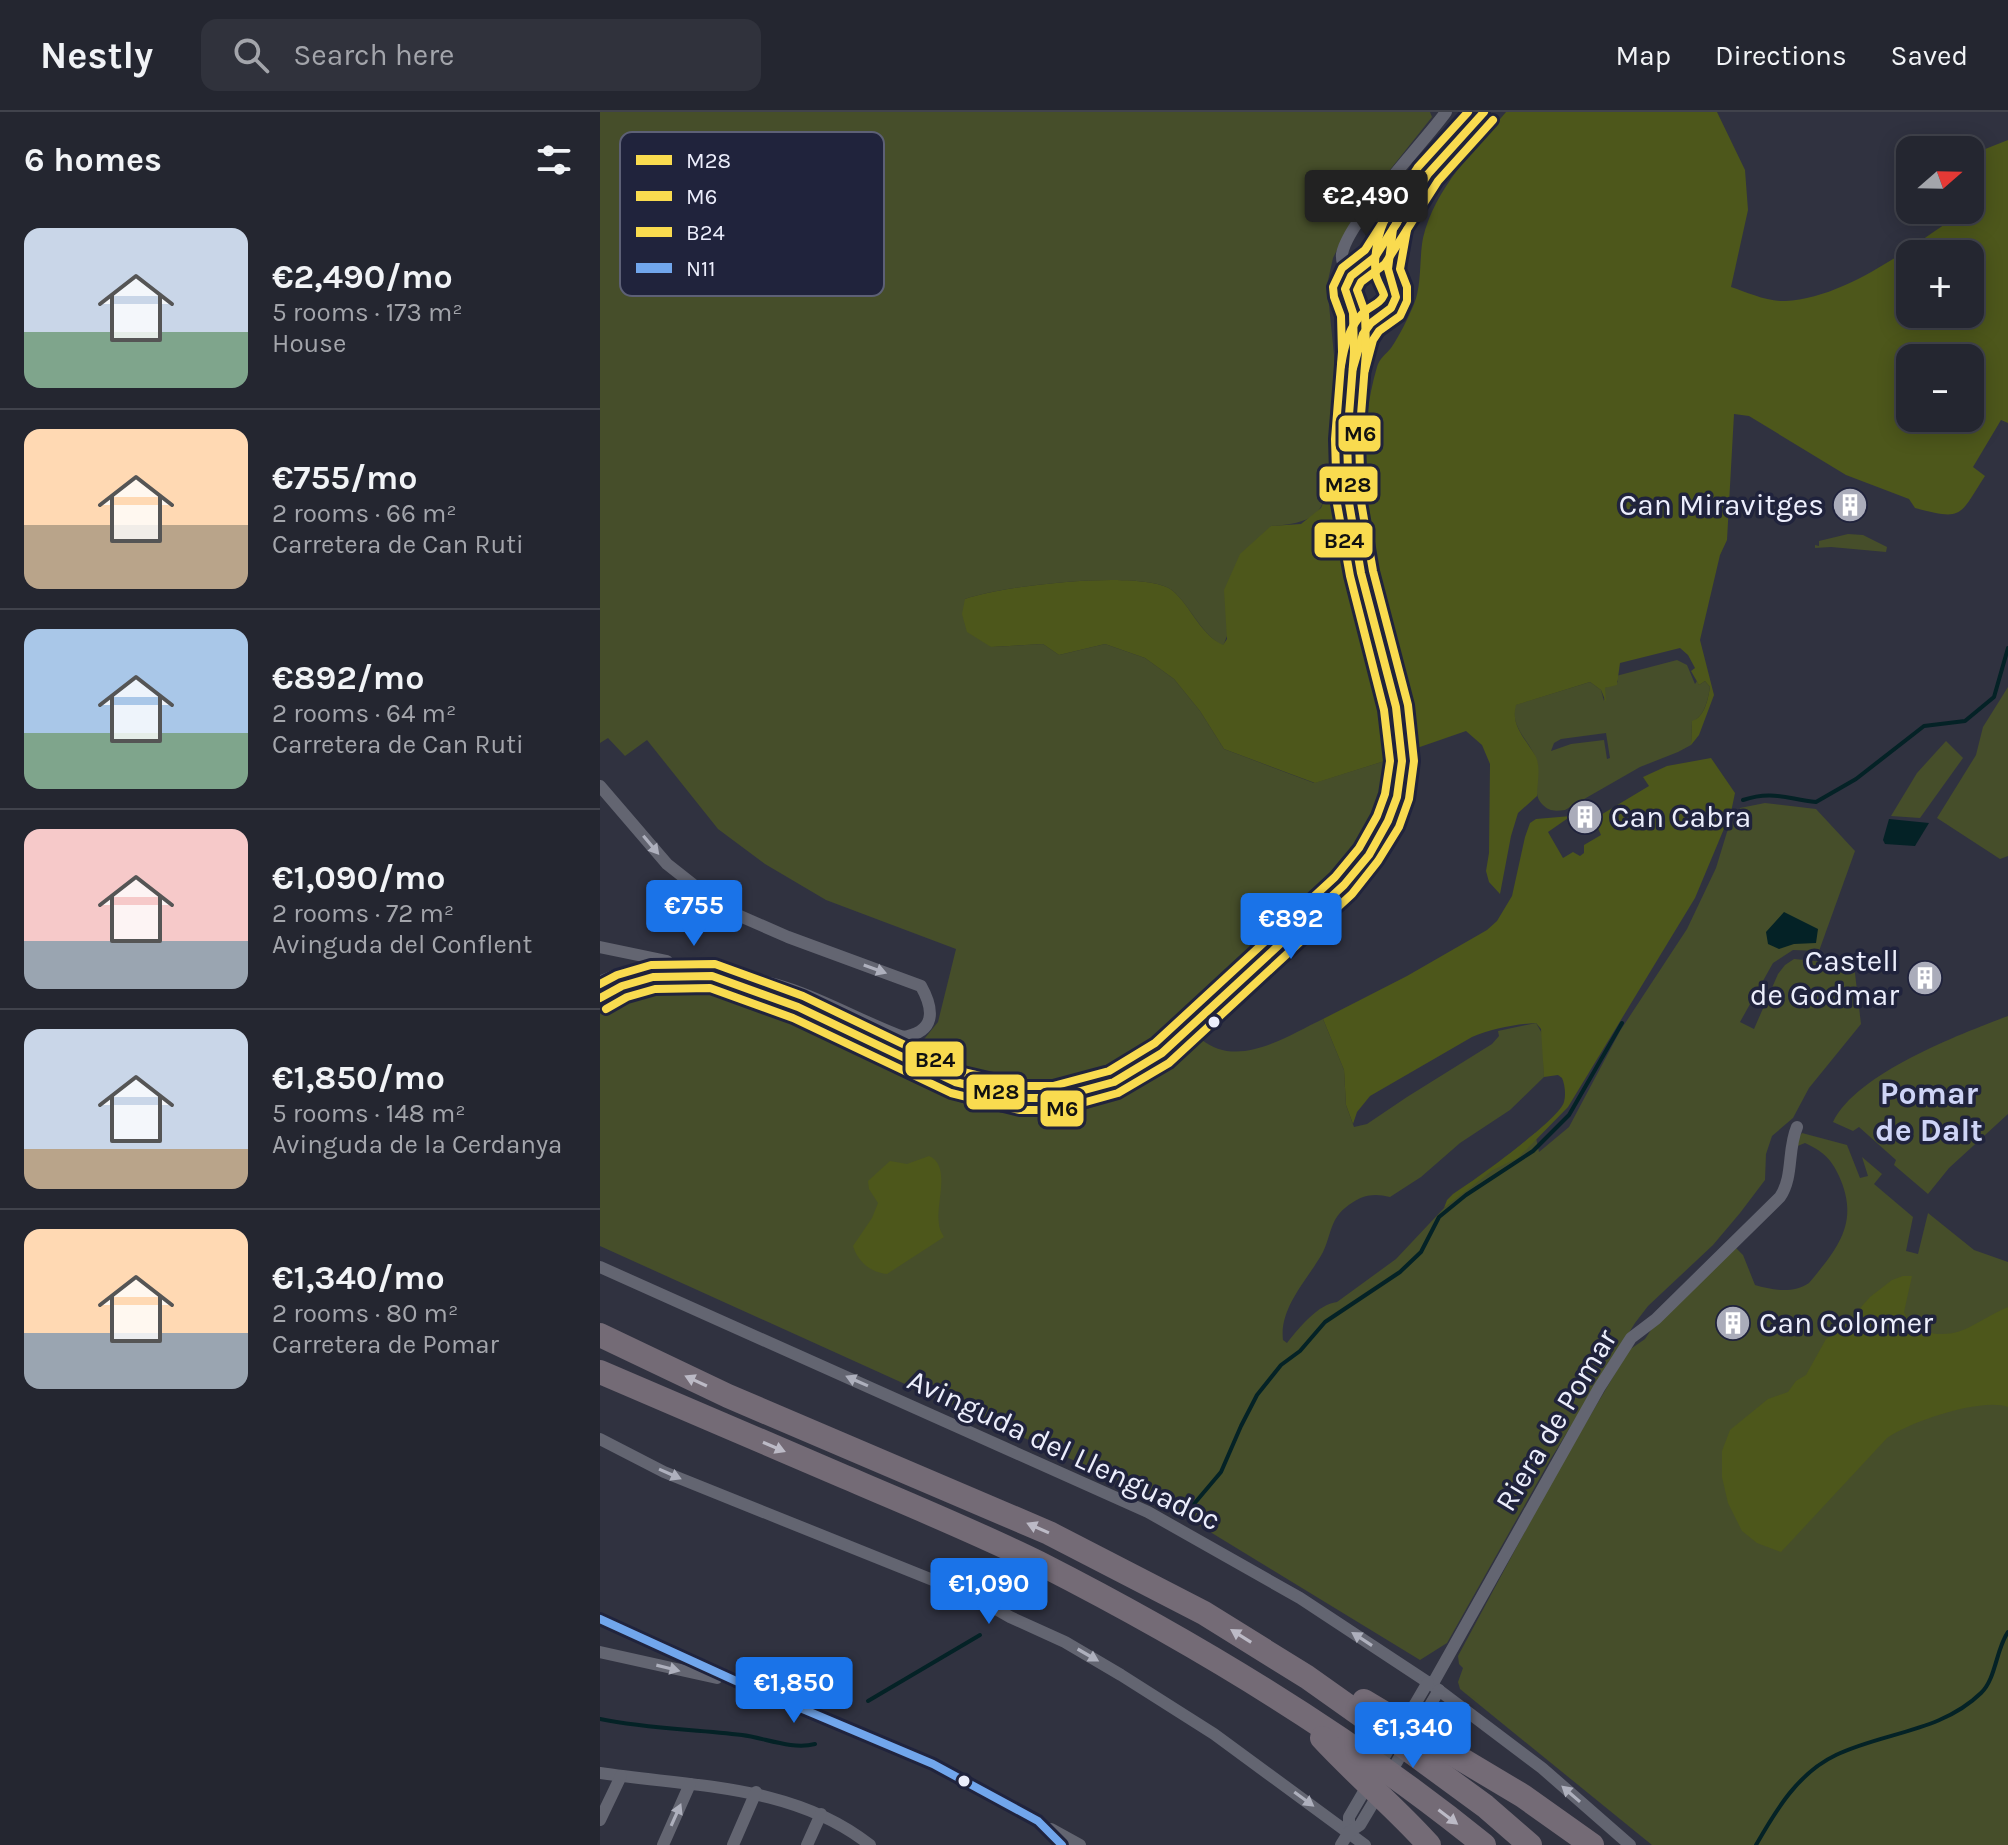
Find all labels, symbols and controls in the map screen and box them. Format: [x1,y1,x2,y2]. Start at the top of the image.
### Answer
search box [201,19,761,91]
text: Nestly [40,33,153,78]
icon: search [229,33,273,77]
text: Search here [293,37,455,73]
text: Map [1616,39,1671,72]
text: Directions [1715,39,1847,72]
text: Saved [1891,39,1968,72]
legend [620,132,884,296]
north arrow [1896,136,1984,224]
map controls [1896,136,1984,432]
icon: filters [532,138,576,182]
text: 6 homes [24,140,162,180]
text: M28 [686,148,731,174]
pin: €2,490 [1301,170,1431,238]
text: €2,490 [1323,180,1409,211]
text: M6 [686,184,717,210]
text: B24 [686,220,725,246]
button: + [1896,240,1984,328]
text: N11 [686,256,716,282]
text: €2,490/mo [272,257,453,297]
icon: home [88,260,184,356]
text: 5 rooms · 173 m² [272,297,463,328]
text: House [272,328,346,359]
button: − [1896,344,1984,432]
line badge: M6 [1337,414,1382,453]
text: M6 [1344,421,1376,447]
text: €755/mo [272,458,418,498]
icon: home [88,461,184,557]
line badge: M28 [1318,465,1379,503]
text: M28 [1325,472,1371,498]
building icon: Can Miravitges [1831,486,1869,524]
place label: Can Miravitges [1619,487,1824,523]
text: 2 rooms · 66 m² [272,498,457,529]
line badge: B24 [1313,521,1374,559]
text: B24 [1324,528,1364,554]
text: Carretera de Can Ruti [272,529,524,560]
text: €892/mo [272,658,424,698]
icon: home [88,661,184,757]
text: 2 rooms · 64 m² [272,698,456,729]
text: Carretera de Can Ruti [272,729,524,760]
building icon: Can Cabra [1566,798,1604,836]
place label: Can Cabra [1611,799,1751,835]
one-way arrow [642,835,659,855]
text: €1,090/mo [272,858,446,898]
icon: home [88,861,184,957]
pin: €755 [647,880,741,948]
text: €755 [664,890,724,921]
pin: €892 [1244,893,1338,961]
text: 2 rooms · 72 m² [272,898,454,929]
text: €892 [1259,903,1323,934]
text: Avinguda del Conflent [272,929,532,960]
place label: Castell de Godmar [1750,943,1899,1013]
building icon: Castell de Godmar [1906,959,1944,997]
one-way arrow [863,963,887,976]
unlabelled marker [1206,1014,1222,1030]
line badge: B24 [904,1040,965,1078]
text: B24 [915,1047,955,1073]
text: €1,850/mo [272,1058,445,1098]
icon: home [88,1061,184,1157]
line badge: M28 [965,1073,1026,1111]
district label: Pomar de Dalt [1875,1075,1983,1149]
text: M28 [973,1079,1019,1105]
line badge: M6 [1039,1089,1085,1128]
text: M6 [1046,1096,1078,1122]
text: 5 rooms · 148 m² [272,1098,466,1129]
text: Avinguda de la Cerdanya [272,1129,562,1160]
text: €1,340/mo [272,1258,445,1298]
icon: home [88,1261,184,1357]
text: 2 rooms · 80 m² [272,1298,458,1329]
building icon: Can Colomer [1714,1304,1752,1342]
place label: Can Colomer [1759,1305,1933,1341]
street label: Riera de Pomar [1488,1322,1625,1518]
text: Carretera de Pomar [272,1329,499,1360]
street label: Avinguda del Llenguadoc [902,1362,1226,1538]
one-way arrow [685,1374,708,1388]
one-way arrow [845,1375,869,1388]
one-way arrow [762,1441,786,1454]
one-way arrow [658,1467,681,1481]
one-way arrow [1026,1521,1050,1534]
pin: €1,090 [924,1558,1054,1626]
text: €1,090 [948,1568,1030,1599]
one-way arrow [1230,1629,1252,1643]
one-way arrow [1352,1632,1373,1647]
one-way arrow [1076,1648,1099,1662]
pin: €1,850 [729,1657,859,1725]
one-way arrow [655,1662,680,1675]
text: €1,850 [754,1667,834,1698]
pin: €1,340 [1348,1702,1478,1770]
text: €1,340 [1373,1712,1453,1743]
unlabelled marker [956,1773,972,1789]
one-way arrow [1561,1785,1580,1803]
one-way arrow [1293,1791,1314,1806]
one-way arrow [670,1803,683,1827]
one-way arrow [1437,1809,1458,1824]

